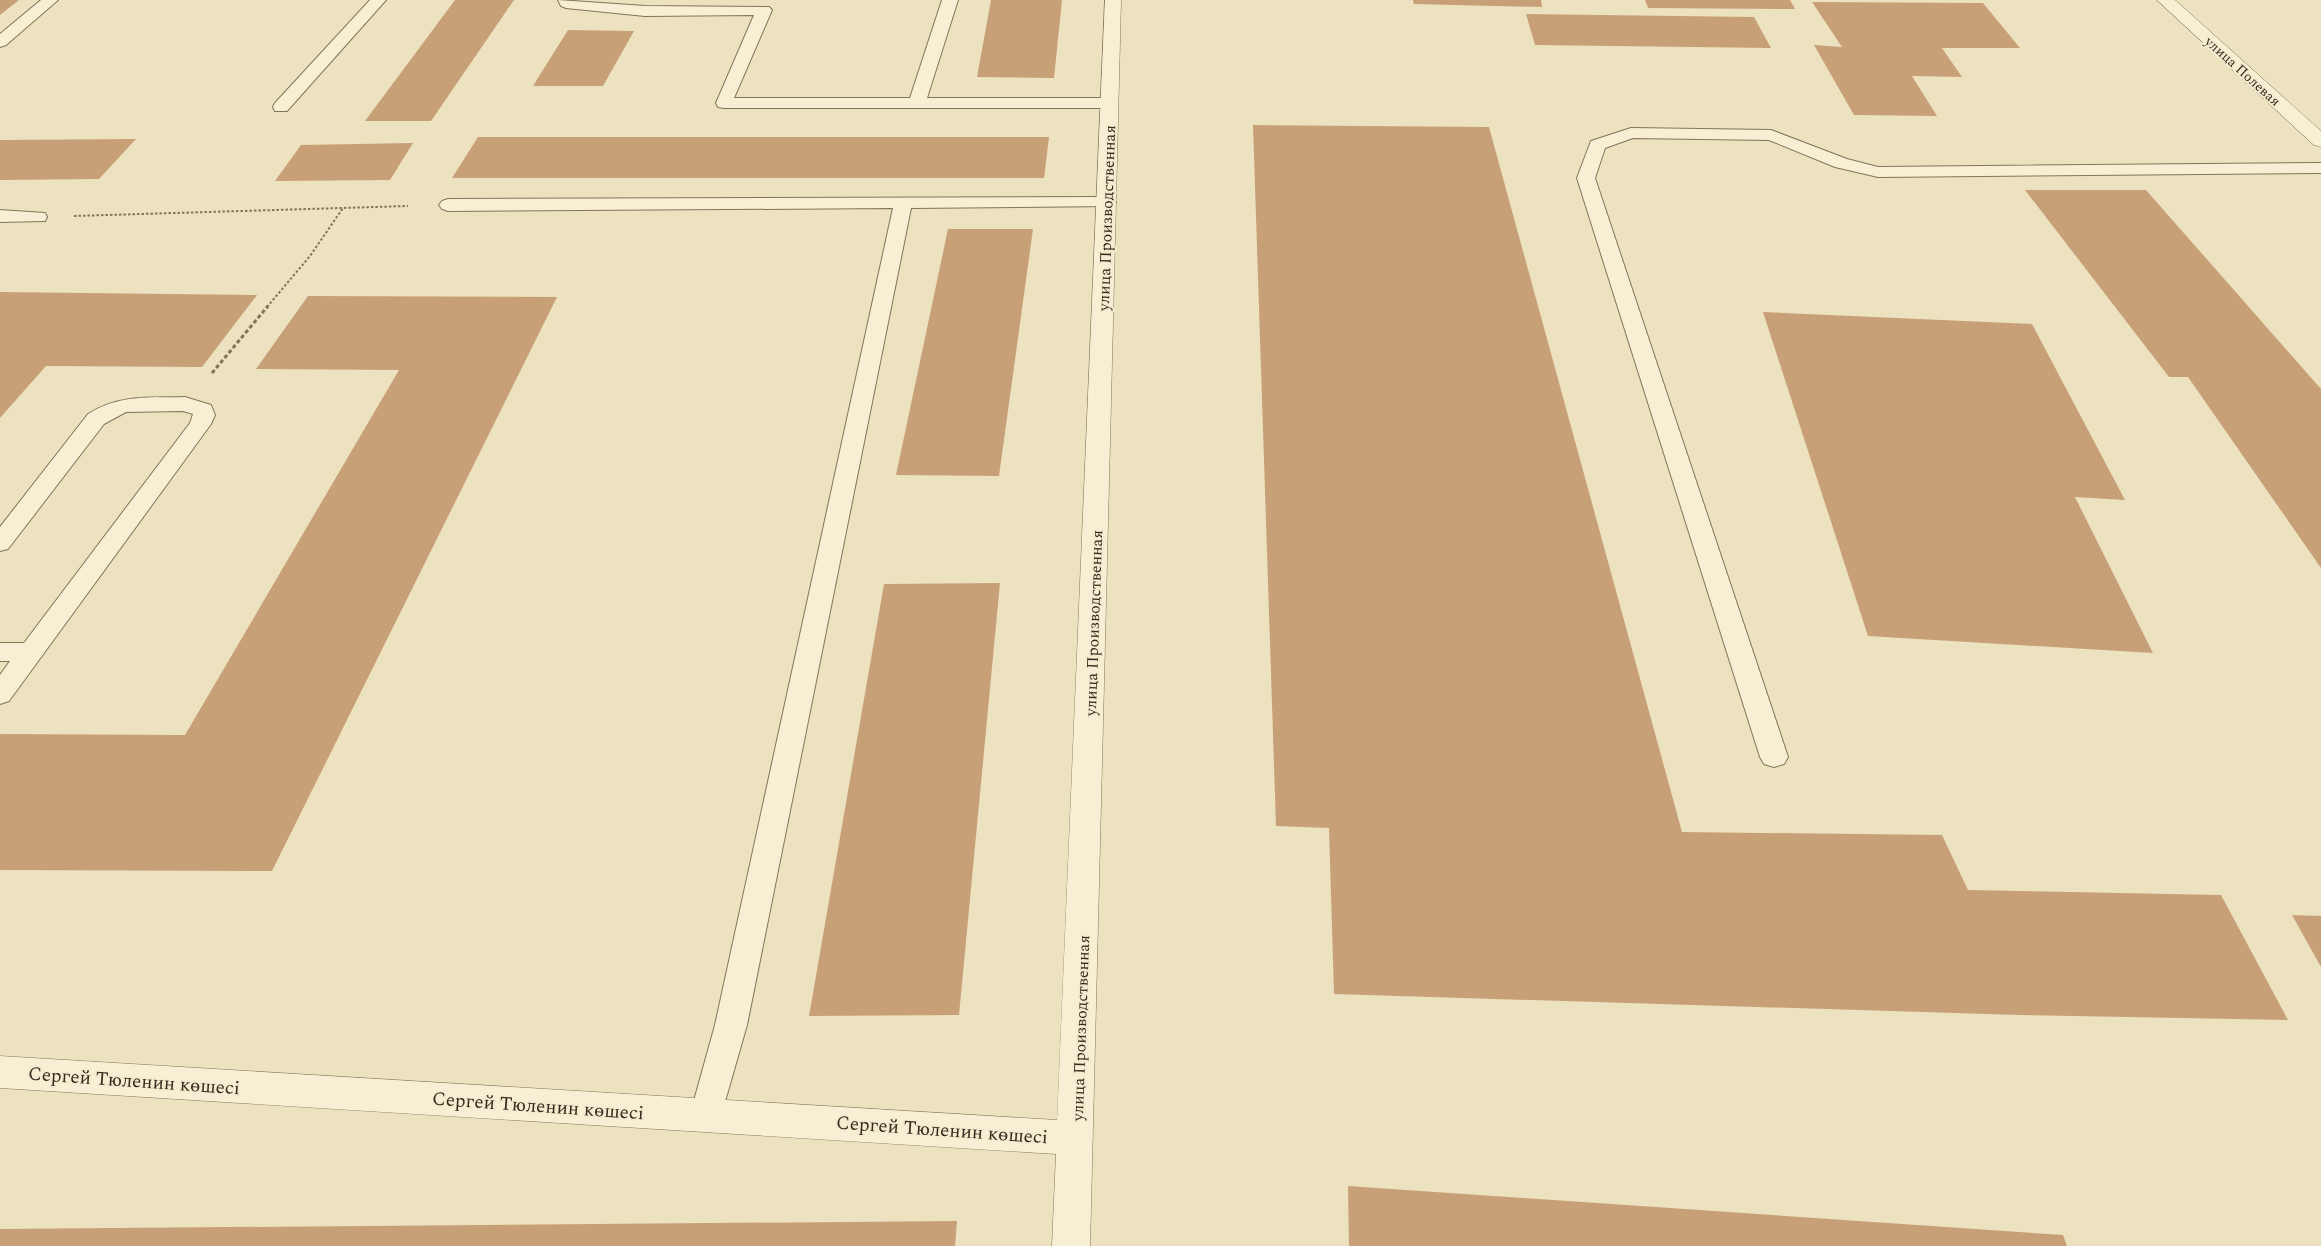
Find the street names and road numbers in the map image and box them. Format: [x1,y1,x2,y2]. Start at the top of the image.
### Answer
street label: улица Полевая [2199,31,2285,111]
street label: улица Производственная [1092,125,1122,312]
street label: улица Производственная [1079,530,1109,717]
street label: улица Производственная [1066,935,1096,1122]
street label: Сергей Тюленин көшесі [27,1060,241,1103]
street label: Сергей Тюленин көшесі [431,1085,645,1128]
street label: Сергей Тюленин көшесі [835,1109,1049,1152]

